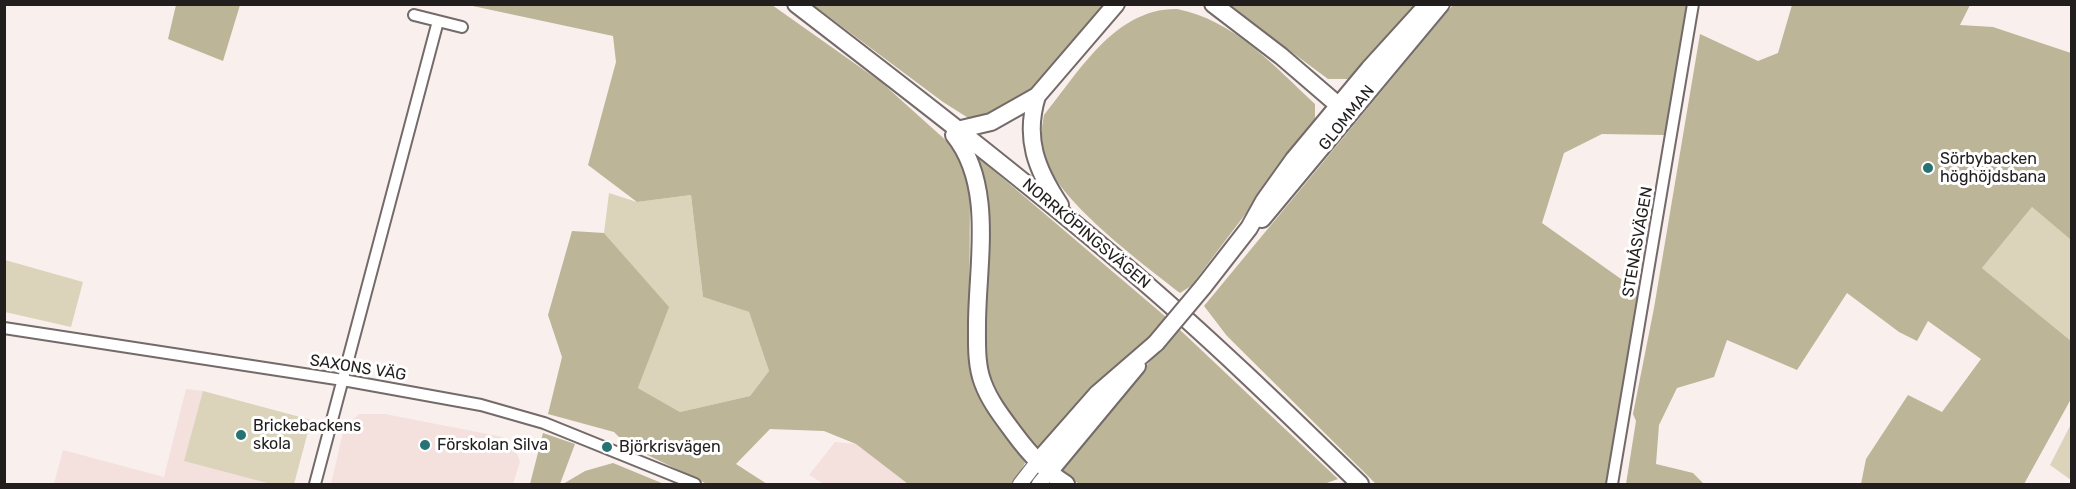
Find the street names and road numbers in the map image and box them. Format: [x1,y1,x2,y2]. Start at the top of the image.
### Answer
street label: GLOMMAN [1315,82,1379,154]
street label: NORRKÖPINGSVÄGEN [1018,175,1154,293]
street label: STENÅSVÄGEN [1619,185,1657,299]
street label: SAXONS VÄG [309,351,407,385]

